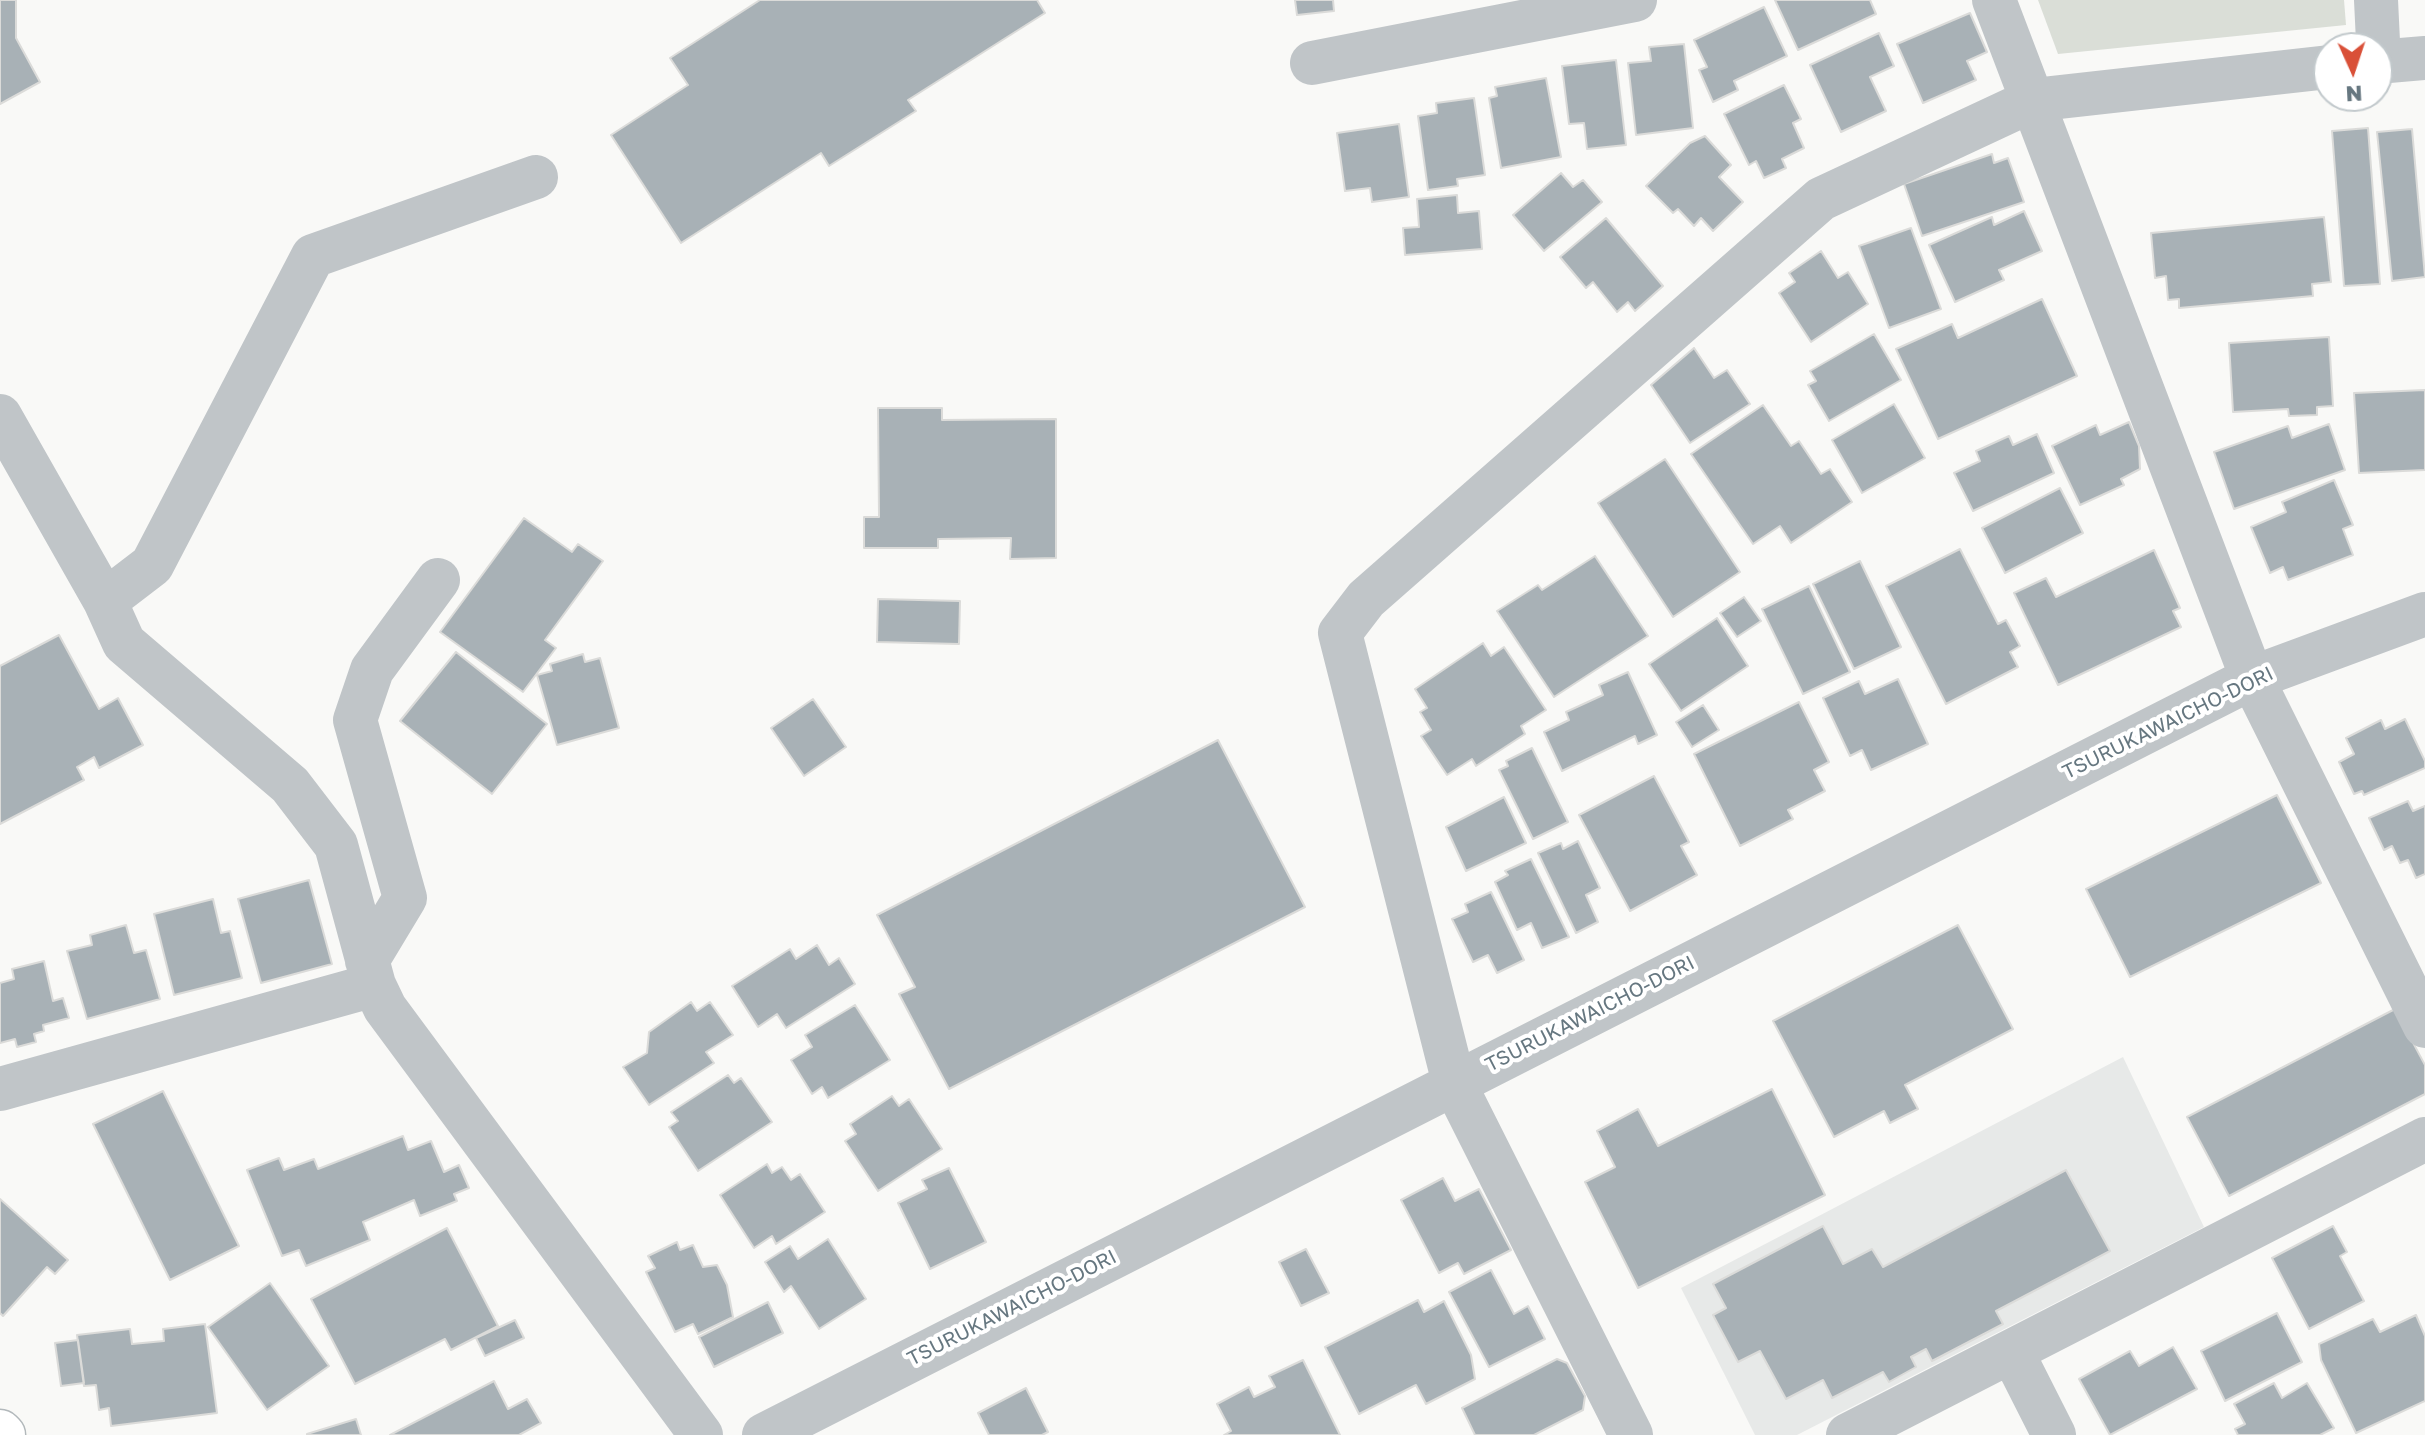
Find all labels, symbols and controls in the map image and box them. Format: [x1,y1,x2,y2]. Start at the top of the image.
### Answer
north arrow [2313,32,2393,112]
text: N [2345,81,2363,108]
street label: TSURUKAWAICHO-DORI [2059,661,2277,785]
street label: TSURUKAWAICHO-DORI [1481,951,1699,1077]
street label: TSURUKAWAICHO-DORI [903,1245,1121,1371]

